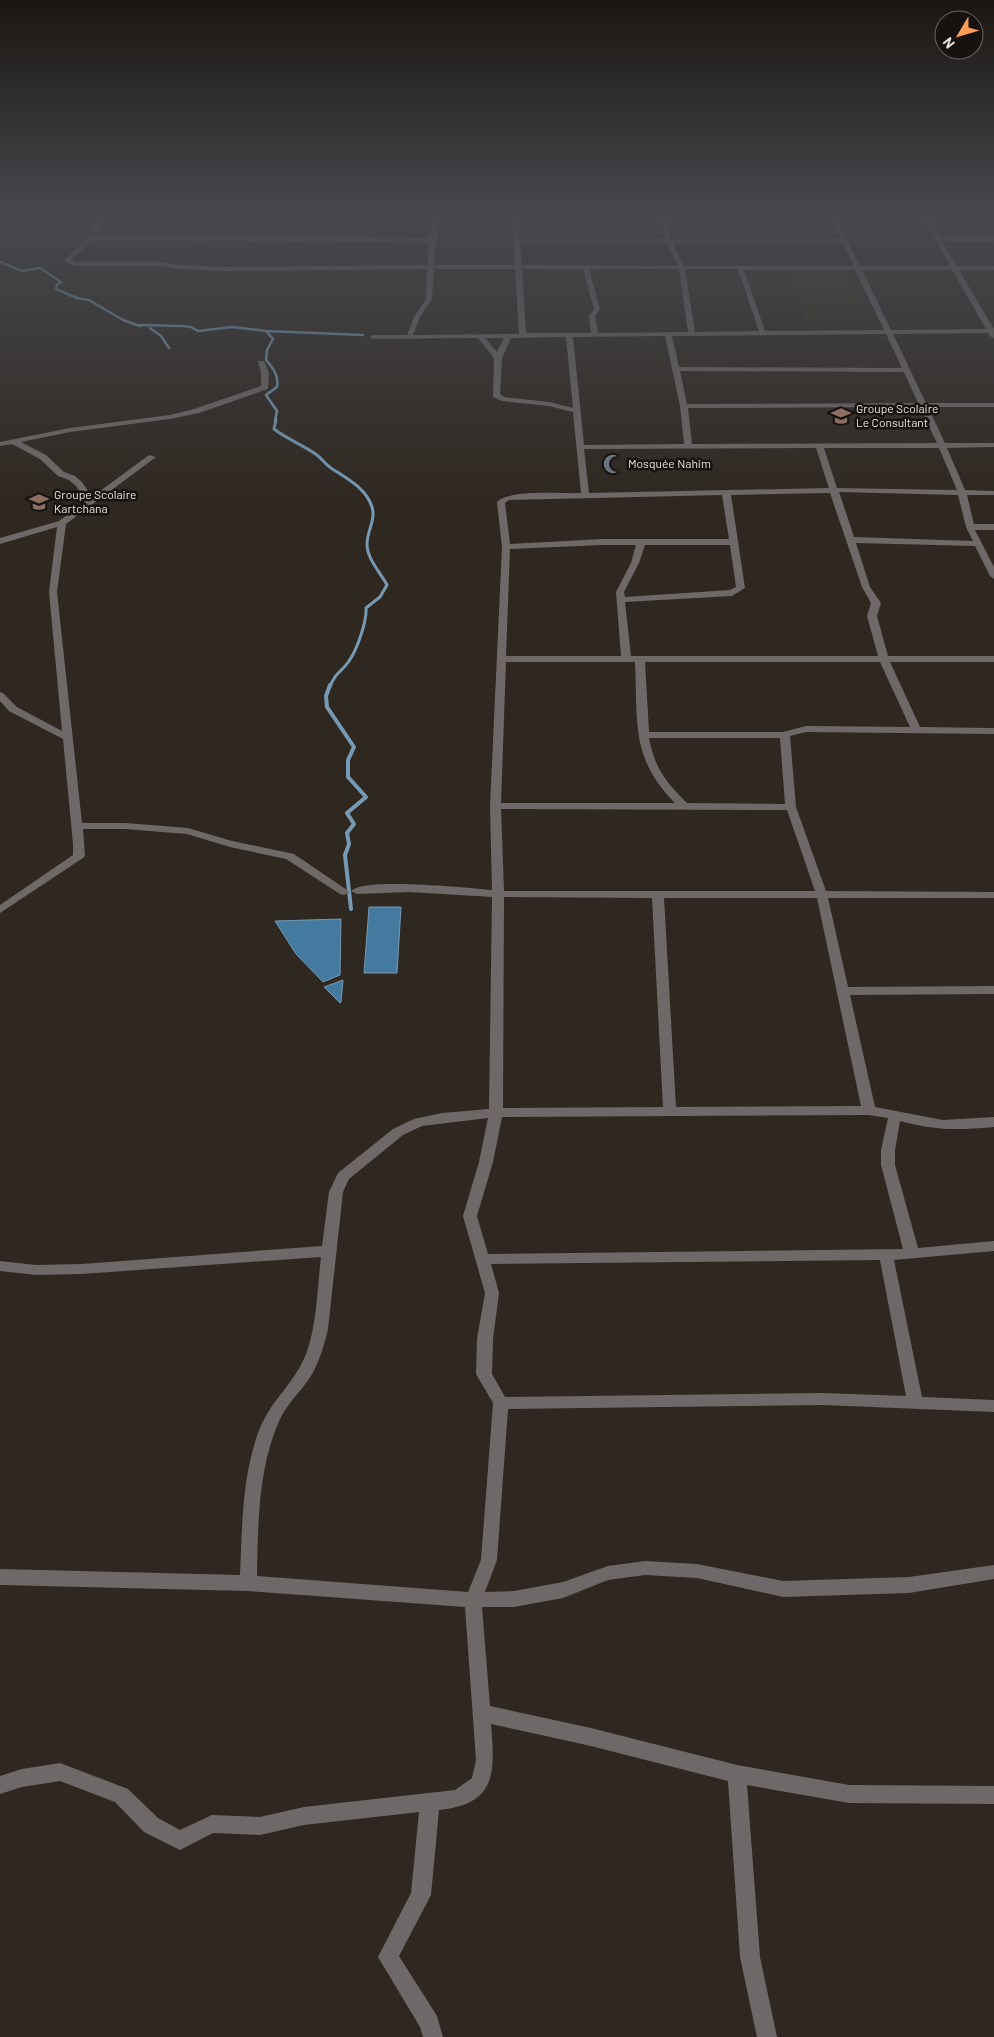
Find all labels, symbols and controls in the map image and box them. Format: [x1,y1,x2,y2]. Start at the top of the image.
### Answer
north arrow [934,10,984,60]
text: N [939,34,958,52]
place label: Groupe Scolaire Le Consultant [856,401,938,429]
school or university icon: Groupe Scolaire Le Consultant [830,405,852,427]
mosque icon: Mosquée Nahim [602,453,624,475]
place label: Mosquée Nahim [628,456,711,470]
place label: Groupe Scolaire Kartchana [54,487,136,515]
school or university icon: Groupe Scolaire Kartchana [28,491,50,513]

